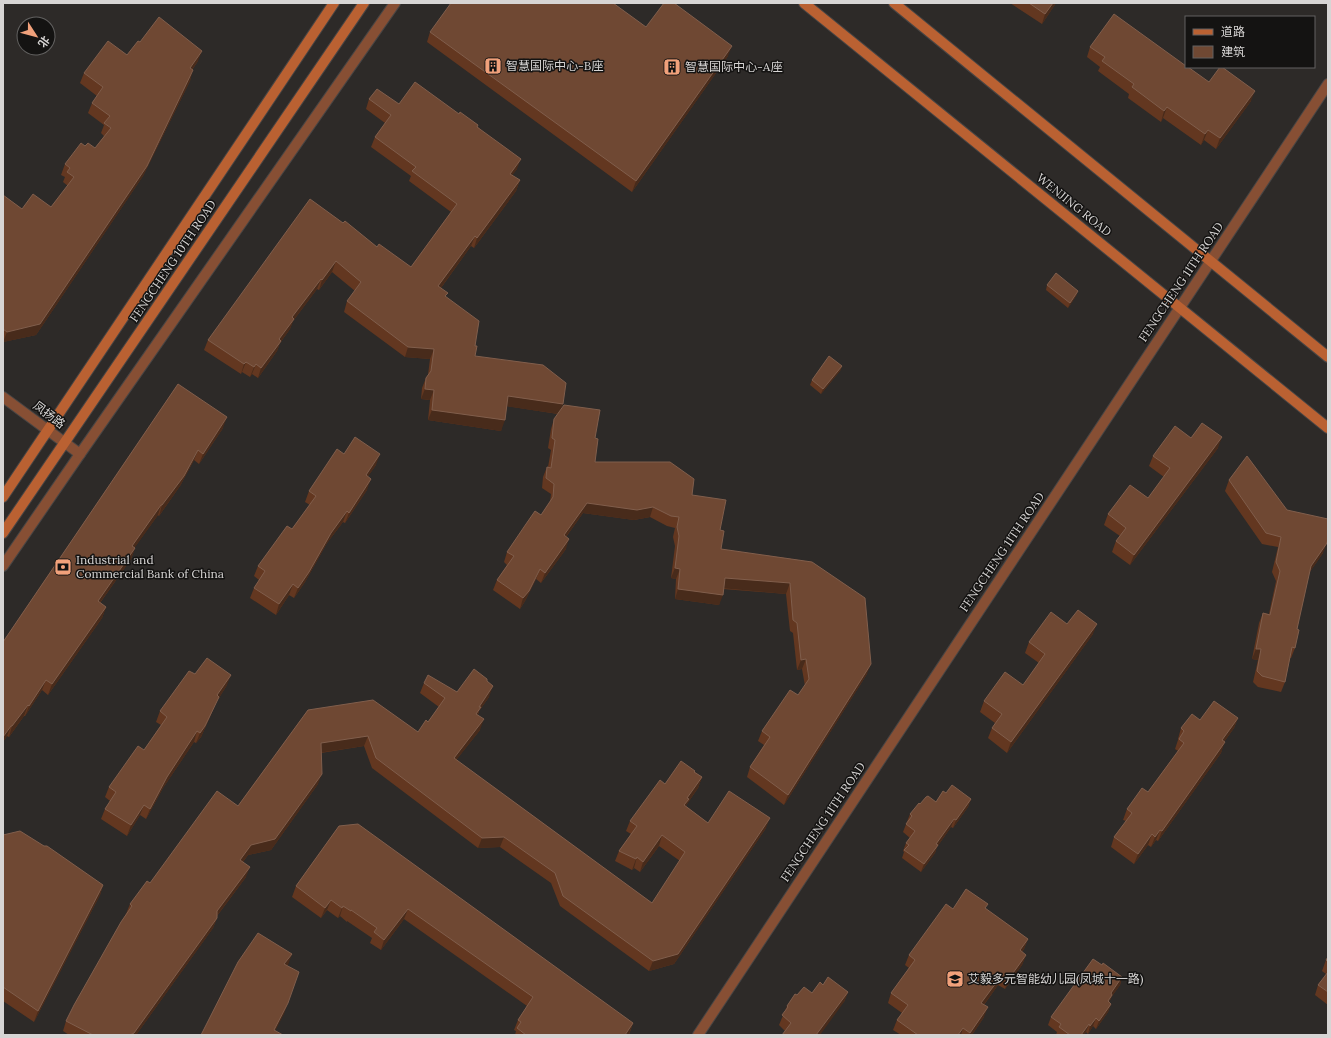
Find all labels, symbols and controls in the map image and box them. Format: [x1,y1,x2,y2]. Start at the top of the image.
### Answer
north arrow [16,16,56,56]
legend [1185,16,1315,68]
text: 道路 [1221,24,1245,39]
text: 北 [35,33,53,50]
text: 建筑 [1221,44,1245,59]
building icon: 智慧国际中心-B座 [483,56,503,76]
building icon: 智慧国际中心-A座 [662,57,682,77]
place label: 智慧国际中心-B座 [506,58,603,73]
place label: 智慧国际中心-A座 [685,59,782,74]
street label: WENJING ROAD [1034,170,1115,239]
street label: FENGCHENG 10TH ROAD [126,197,219,325]
street label: FENGCHENG 11TH ROAD [1135,219,1226,344]
street label: 凤扬路 [30,398,68,431]
street label: FENGCHENG 11TH ROAD [956,489,1047,614]
place label: Industrial and Commercial Bank of China [76,552,224,581]
bank icon: Industrial and Commercial Bank of China [53,557,73,577]
street label: FENGCHENG 11TH ROAD [777,759,868,884]
school or university icon: 艾毅多元智能幼儿园(凤城十一路) [945,969,965,989]
place label: 艾毅多元智能幼儿园(凤城十一路) [968,971,1144,987]

